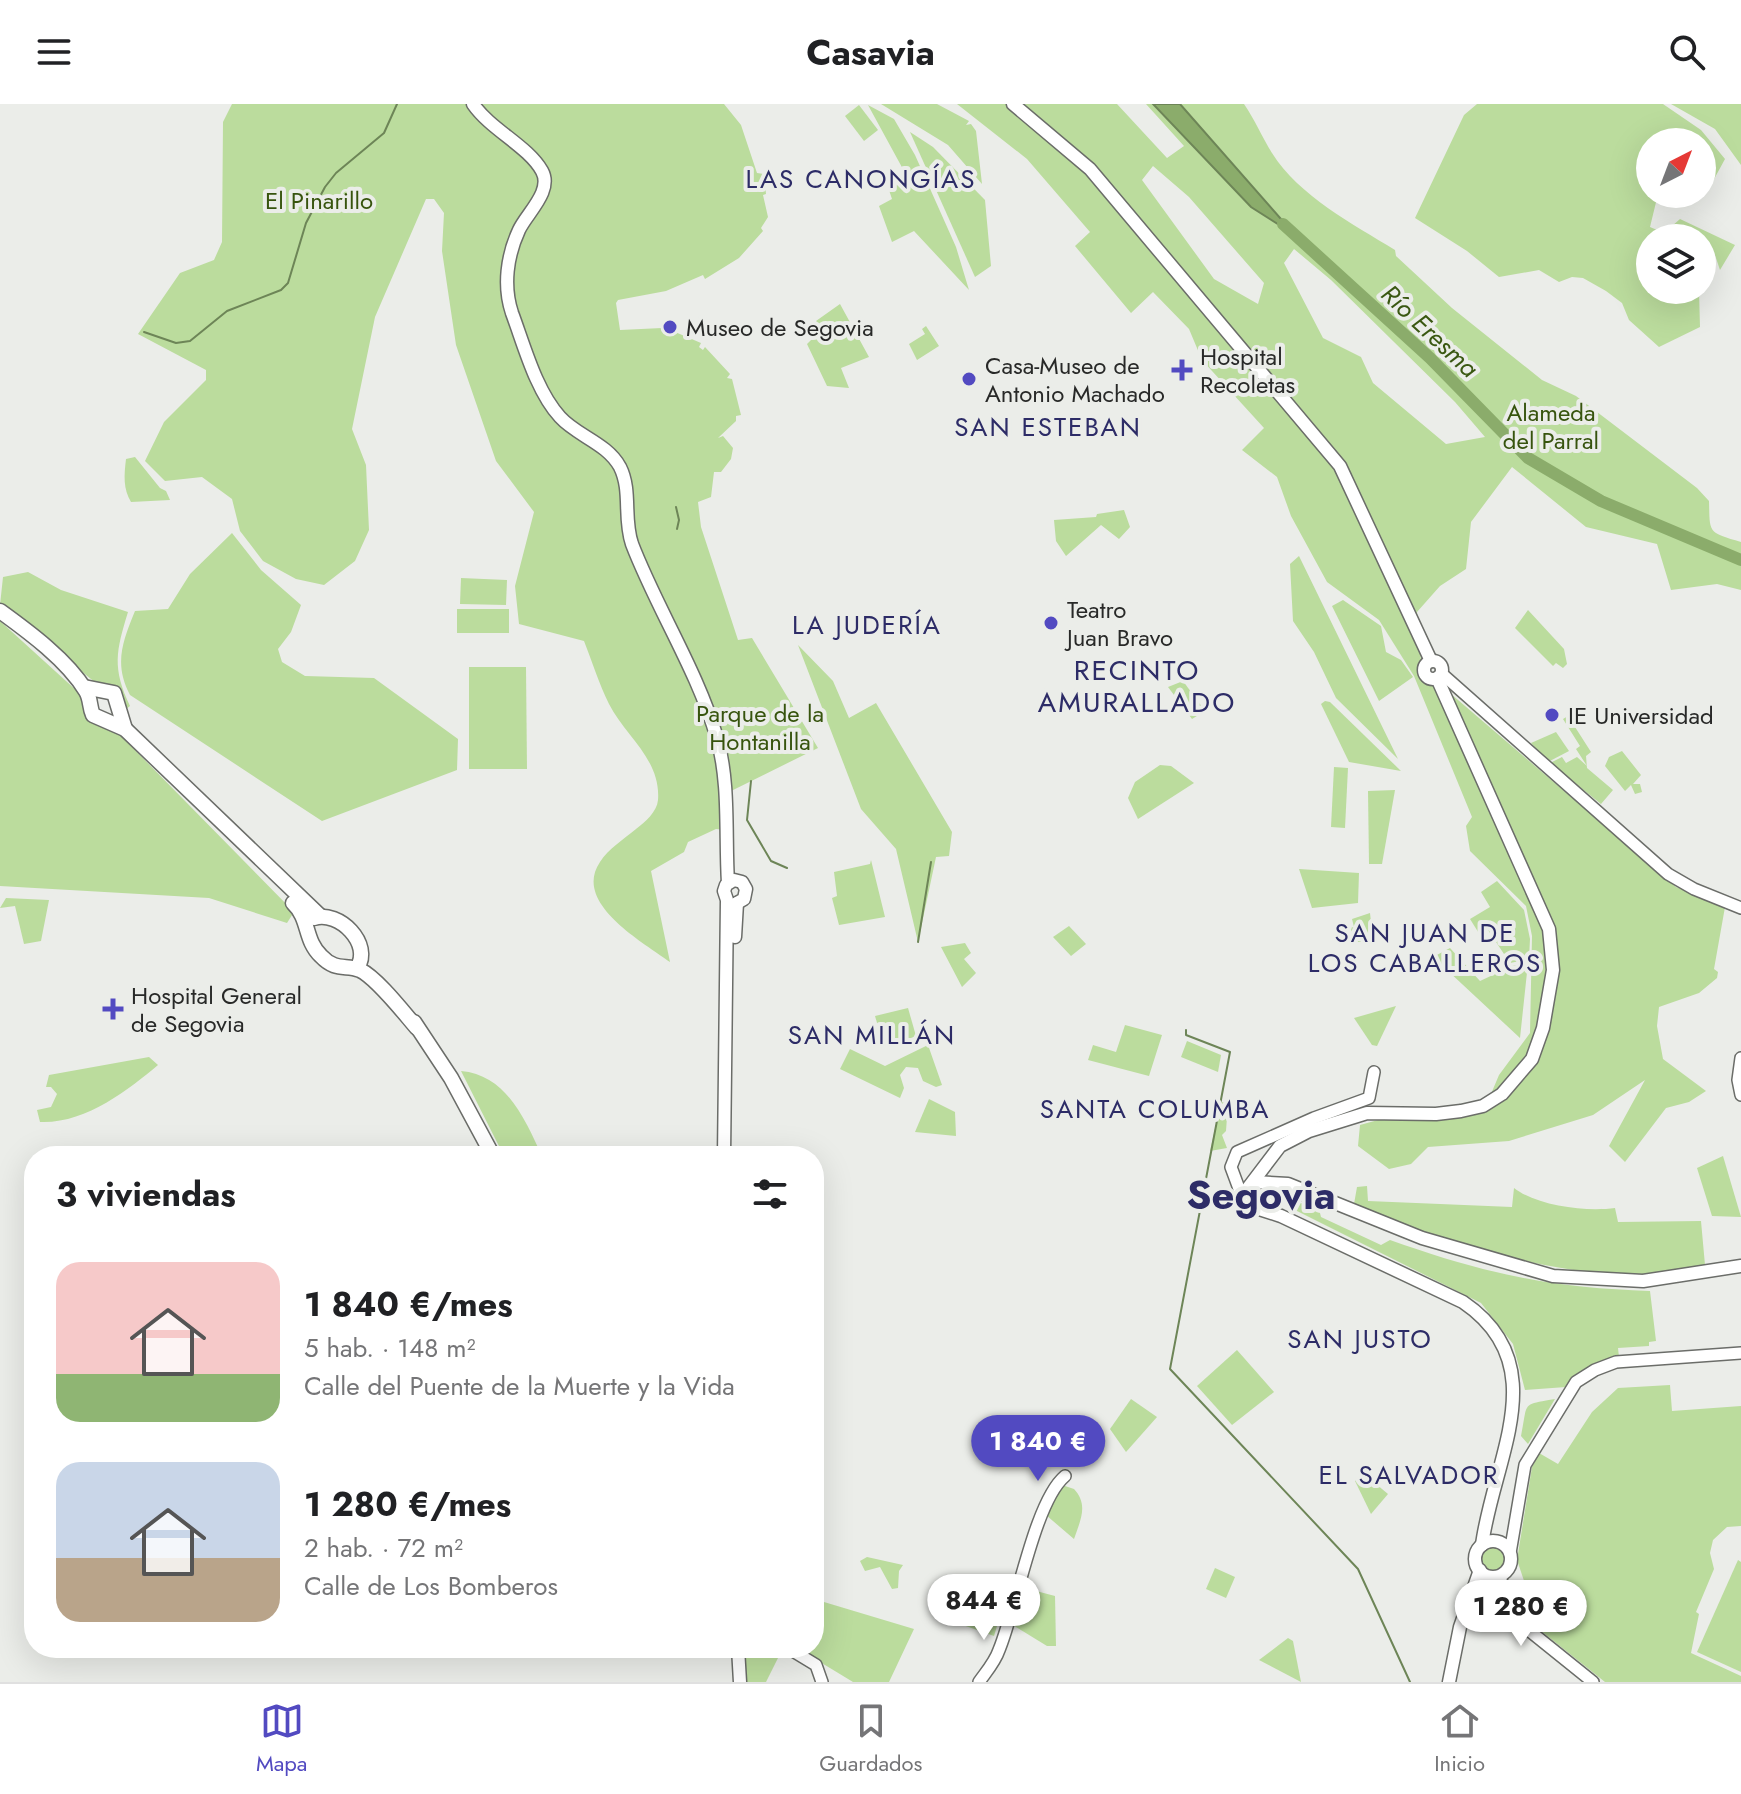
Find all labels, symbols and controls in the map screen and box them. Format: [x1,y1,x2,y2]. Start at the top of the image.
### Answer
text: Casavia [806,26,935,78]
icon: menu [32,30,76,74]
icon: search [1665,30,1709,74]
north arrow [1636,128,1716,208]
map controls [1636,128,1716,304]
district label: LAS CANONGÍAS [745,160,977,198]
park label: El Pinarillo [265,183,373,218]
button: layers [1636,224,1716,304]
water label: Río Eresma [1373,276,1488,387]
place label: Museo de Segovia [686,310,874,345]
marker: Museo de Segovia [661,318,679,336]
place label: Hospital Recoletas [1200,339,1295,402]
place label: Casa-Museo de Antonio Machado [985,348,1165,411]
marker: Hospital Recoletas [1171,359,1193,381]
marker: Casa-Museo de Antonio Machado [960,370,978,388]
park label: Alameda del Parral [1503,395,1599,458]
district label: SAN ESTEBAN [954,408,1142,446]
place label: Teatro Juan Bravo [1064,592,1173,655]
district label: LA JUDERÍA [792,606,942,644]
marker: Teatro Juan Bravo [1042,614,1060,632]
district label: RECINTO AMURALLADO [1038,650,1236,723]
park label: Parque de la Hontanilla [696,696,824,759]
place label: IE Universidad [1568,698,1714,733]
marker: IE Universidad [1543,706,1561,724]
district label: SAN JUAN DE LOS CABALLEROS [1308,914,1542,982]
place label: Hospital General de Segovia [131,978,302,1041]
marker: Hospital General de Segovia [102,998,124,1020]
district label: SAN MILLÁN [788,1016,956,1054]
district label: SANTA COLUMBA [1040,1090,1270,1128]
district label: Segovia [1187,1166,1336,1224]
text: 3 viviendas [56,1170,236,1219]
icon: filters [748,1172,792,1216]
text: 1 840 €/mes [304,1280,513,1329]
icon: home [120,1294,216,1390]
district label: SAN JUSTO [1287,1320,1433,1358]
text: 5 hab. · 148 m² [304,1329,475,1367]
text: Calle del Puente de la Muerte y la Vida [304,1367,735,1405]
pin: 1 840 € [964,1415,1112,1483]
text: 1 840 € [989,1422,1087,1460]
district label: EL SALVADOR [1319,1456,1499,1494]
text: 1 280 €/mes [304,1480,511,1529]
icon: home [120,1494,216,1590]
text: 2 hab. · 72 m² [304,1529,463,1567]
text: Calle de Los Bomberos [304,1567,558,1605]
pin: 844 € [928,1574,1040,1642]
pin: 1 280 € [1447,1580,1595,1648]
text: 844 € [945,1581,1023,1619]
text: 1 280 € [1473,1587,1569,1625]
tab: Mapa [256,1699,307,1779]
tab: Guardados [819,1699,922,1779]
tab: Inicio [1434,1699,1485,1779]

